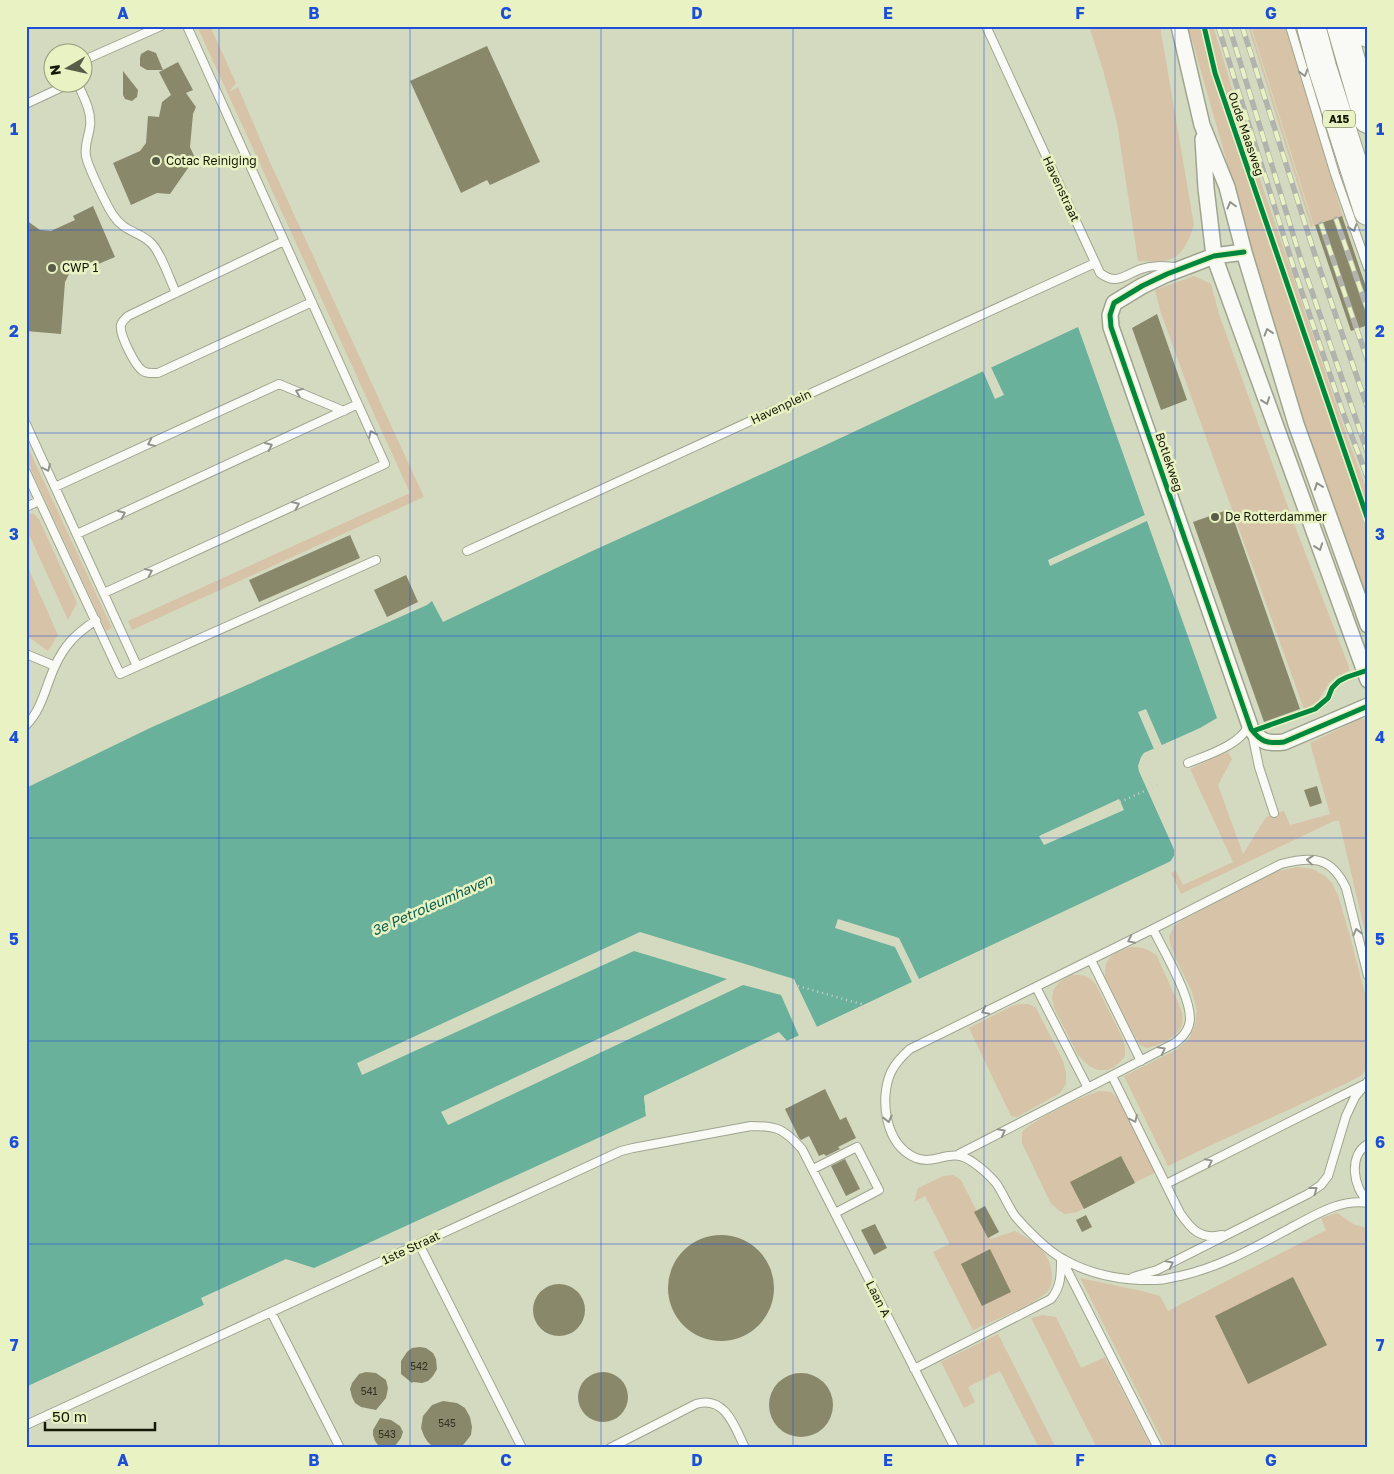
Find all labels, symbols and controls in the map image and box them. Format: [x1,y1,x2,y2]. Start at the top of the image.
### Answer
text: A [117,3,129,23]
text: B [308,3,320,23]
text: C [500,3,512,23]
text: D [691,3,703,23]
text: E [883,3,893,23]
text: F [1075,3,1085,23]
text: G [1265,3,1277,23]
north arrow [42,42,92,92]
text: N [45,64,64,77]
one-way arrow [1298,68,1308,77]
street label: Oude Maasweg [1225,90,1268,178]
road number: A15 [1323,110,1355,128]
text: 1 [10,119,18,139]
text: 1 [1376,119,1384,139]
place label: Cotac Reiniging [166,153,257,168]
street label: Havenstraat [1040,154,1083,224]
marker: Cotac Reiniging [150,155,162,167]
one-way arrow [1227,202,1237,210]
one-way arrow [1347,223,1357,232]
place label: CWP 1 [62,260,98,275]
marker: CWP 1 [46,262,58,274]
text: 2 [9,321,19,341]
text: 2 [1375,321,1385,341]
one-way arrow [1263,328,1273,336]
street label: Havenplein [748,386,813,427]
one-way arrow [295,388,304,399]
one-way arrow [1260,396,1270,405]
one-way arrow [367,430,378,439]
street label: Botlekweg [1152,430,1187,493]
one-way arrow [147,436,156,447]
one-way arrow [264,441,273,452]
one-way arrow [40,463,51,472]
one-way arrow [1314,482,1324,491]
one-way arrow [291,500,300,511]
place label: De Rotterdammer [1225,509,1327,524]
one-way arrow [116,510,125,520]
marker: De Rotterdammer [1209,511,1221,523]
text: 3 [9,524,19,544]
text: 3 [1375,524,1385,544]
one-way arrow [1313,543,1323,551]
one-way arrow [143,569,152,579]
text: 4 [9,727,19,747]
text: 4 [1375,727,1385,747]
one-way arrow [1305,855,1313,866]
water label: 3e Petroleumhaven [369,870,496,939]
one-way arrow [1352,928,1363,937]
text: 5 [9,929,19,949]
text: 5 [1375,929,1385,949]
one-way arrow [1127,934,1136,944]
one-way arrow [981,1005,990,1015]
one-way arrow [1157,1046,1166,1056]
one-way arrow [1128,1114,1138,1123]
one-way arrow [882,1115,893,1124]
one-way arrow [997,1128,1006,1138]
text: 6 [9,1132,19,1152]
text: 6 [1375,1132,1385,1152]
one-way arrow [1204,1158,1213,1168]
one-way arrow [1308,1187,1317,1195]
street label: 1ste Straat [380,1228,442,1267]
one-way arrow [1165,1260,1174,1270]
street label: Laan A [863,1278,894,1320]
text: 7 [10,1335,19,1355]
text: 7 [1376,1335,1385,1355]
house number: 542 [410,1360,428,1372]
house number: 541 [361,1385,378,1397]
scale bar [45,1399,155,1431]
text: 50 m [52,1407,87,1425]
house number: 545 [438,1417,456,1429]
house number: 543 [378,1428,396,1440]
text: A [117,1450,129,1470]
text: B [308,1450,320,1470]
text: C [500,1450,512,1470]
text: D [691,1450,703,1470]
text: E [883,1450,893,1470]
text: F [1075,1450,1085,1470]
text: G [1265,1450,1277,1470]

